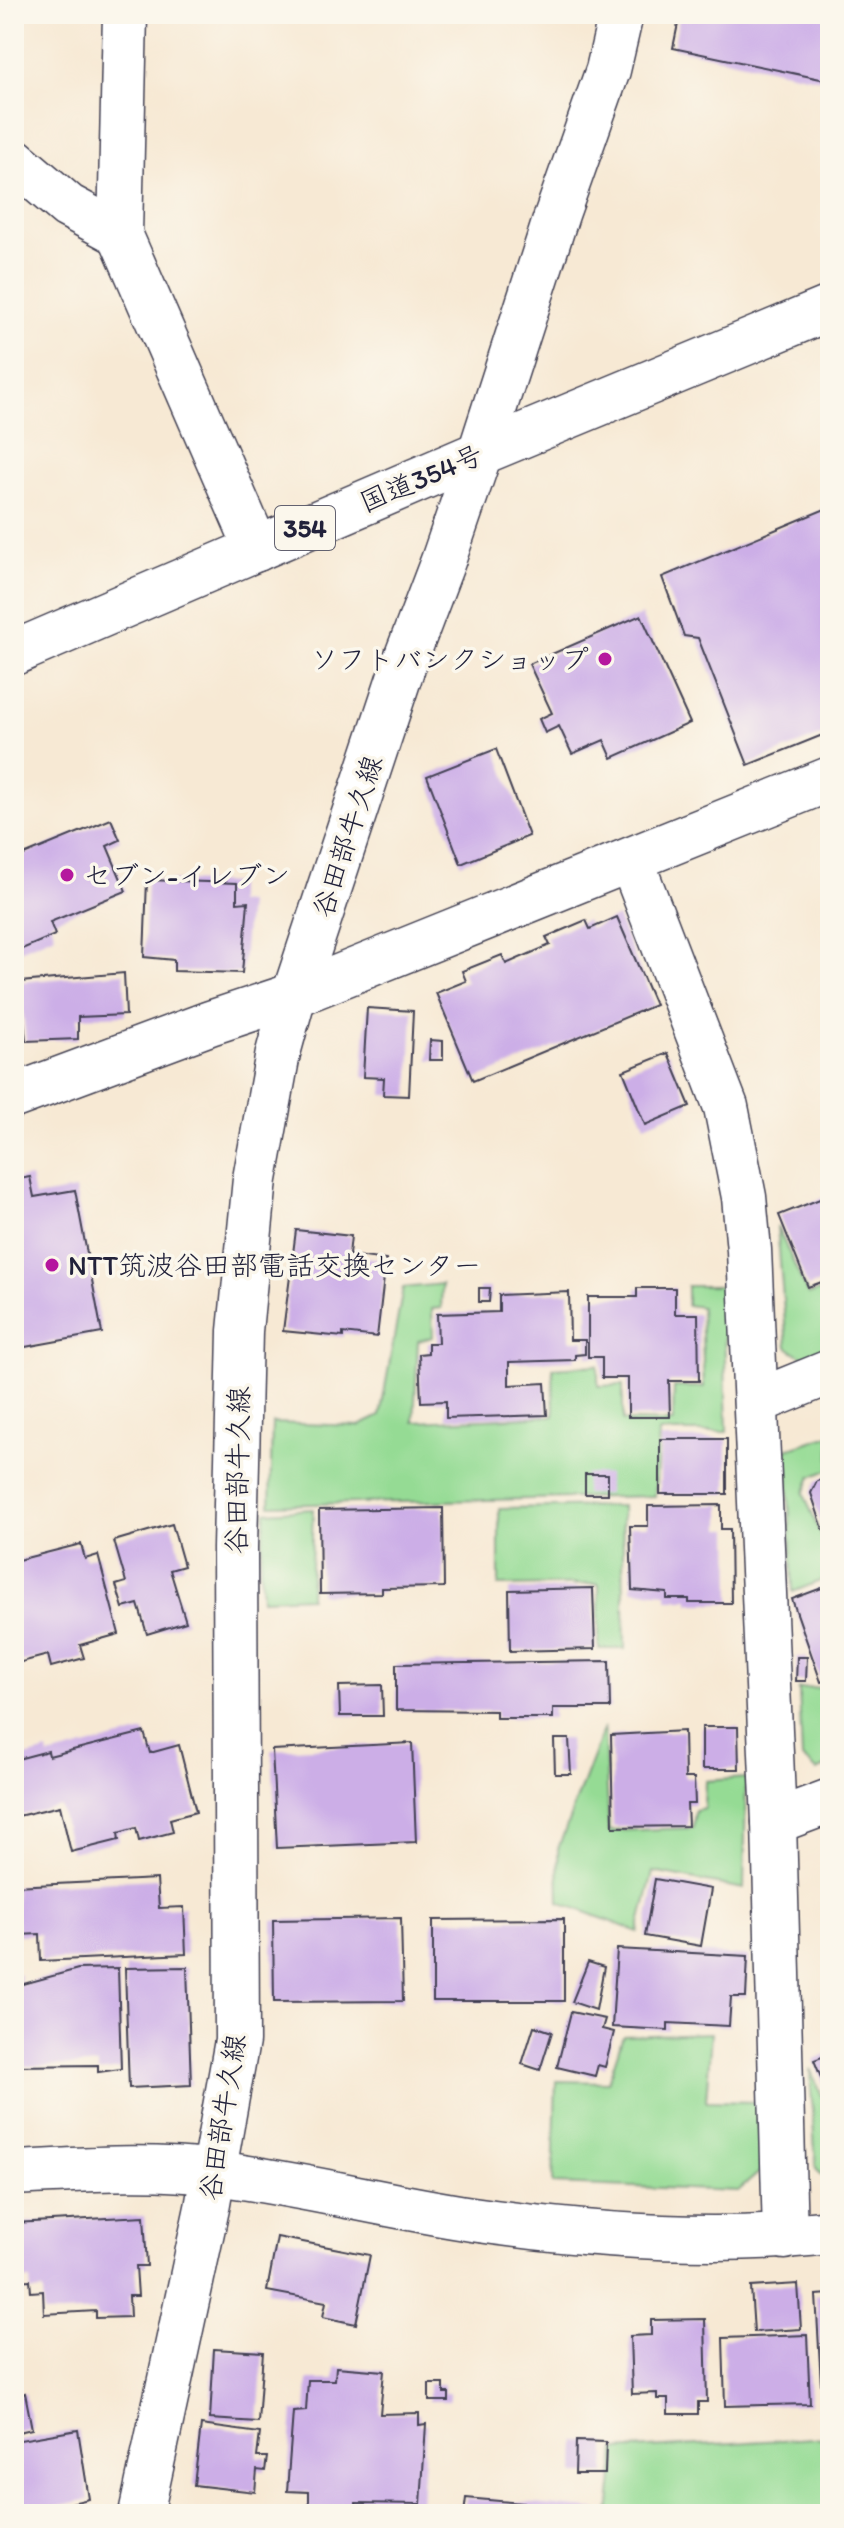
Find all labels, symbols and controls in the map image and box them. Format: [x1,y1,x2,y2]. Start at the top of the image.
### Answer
street label: 国道354号 [354,437,488,519]
road number: 354 [275,506,335,550]
place label: ソフトバンクショップ [310,642,589,676]
marker: ソフトバンクショップ [596,650,614,668]
street label: 谷田部牛久線 [305,751,389,921]
place label: セブン-イレブン [83,858,290,892]
marker: セブン-イレブン [58,866,76,884]
place label: NTT筑波谷田部電話交換センター [68,1248,481,1282]
marker: NTT筑波谷田部電話交換センター [43,1256,61,1274]
street label: 谷田部牛久線 [219,1386,255,1554]
street label: 谷田部牛久線 [192,2031,252,2203]

